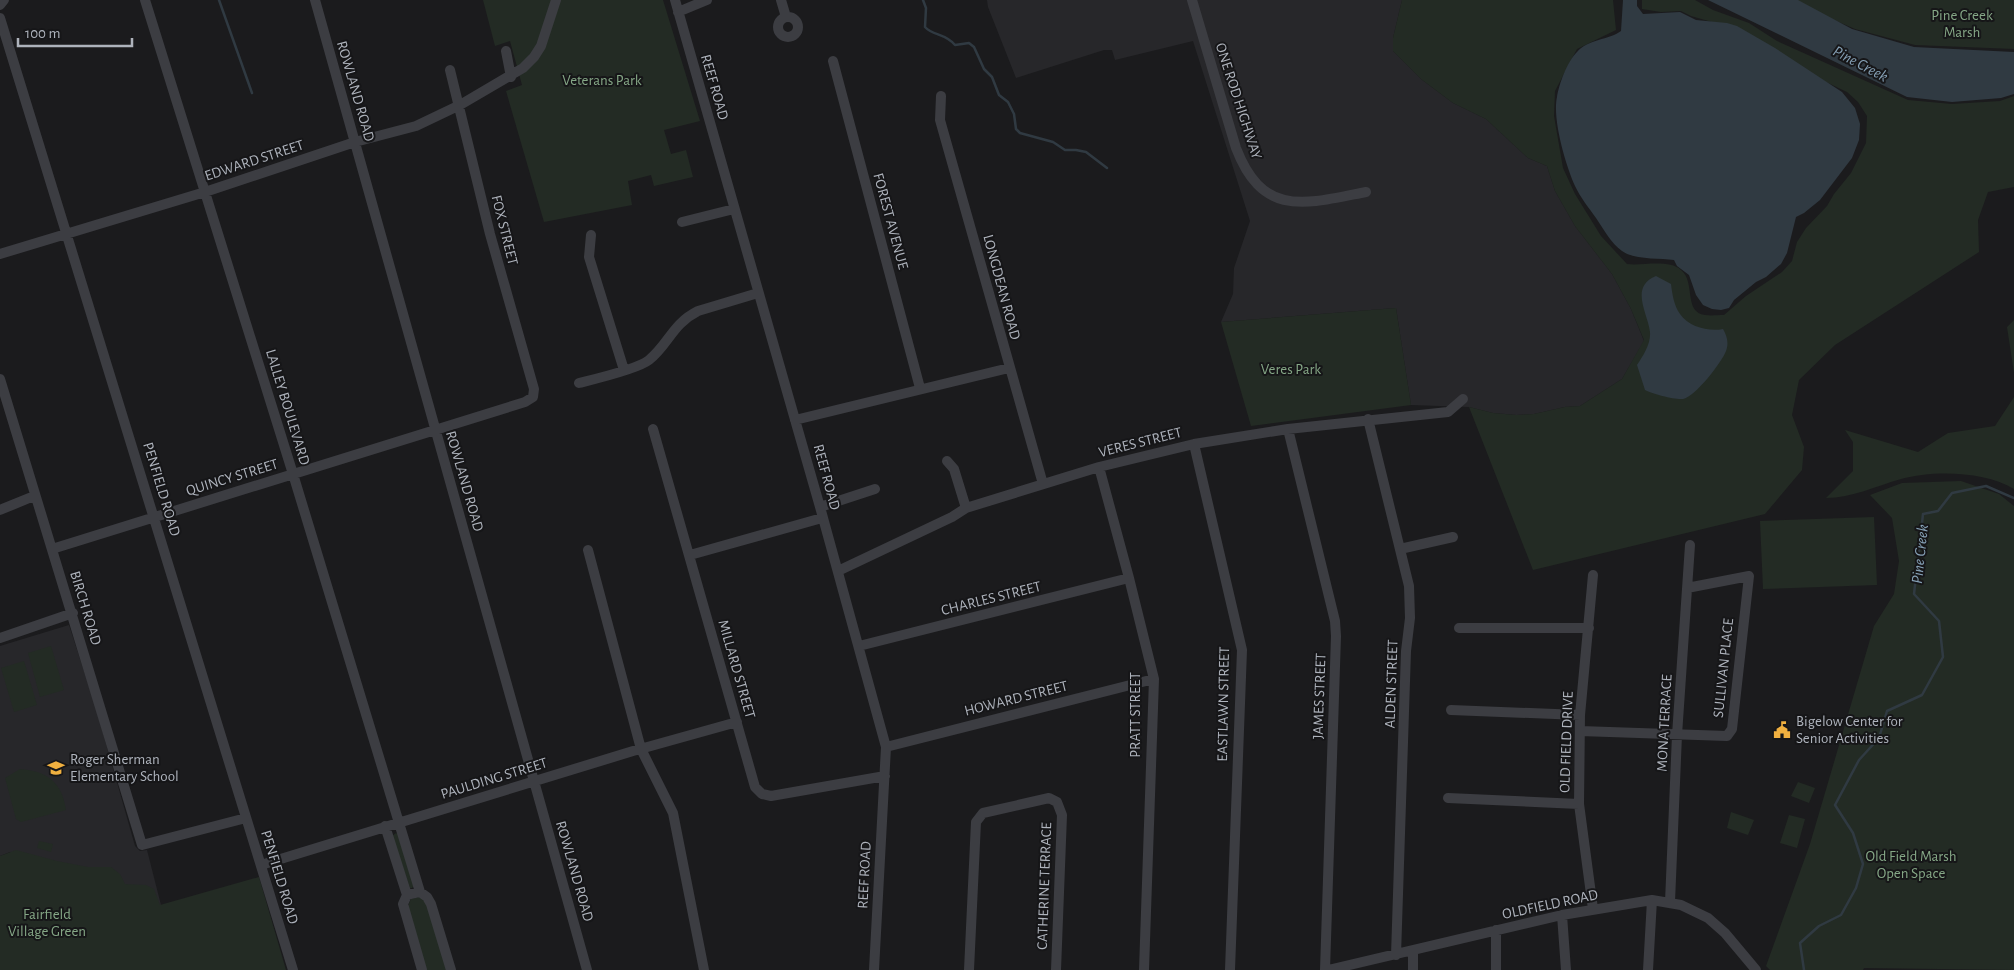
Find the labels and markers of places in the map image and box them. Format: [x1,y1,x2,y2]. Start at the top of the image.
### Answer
place label: Bigelow Center for Senior Activities [1796,714,1903,746]
public building icon: Bigelow Center for Senior Activities [1772,720,1792,740]
place label: Roger Sherman Elementary School [70,752,179,784]
school or university icon: Roger Sherman Elementary School [46,758,66,778]

